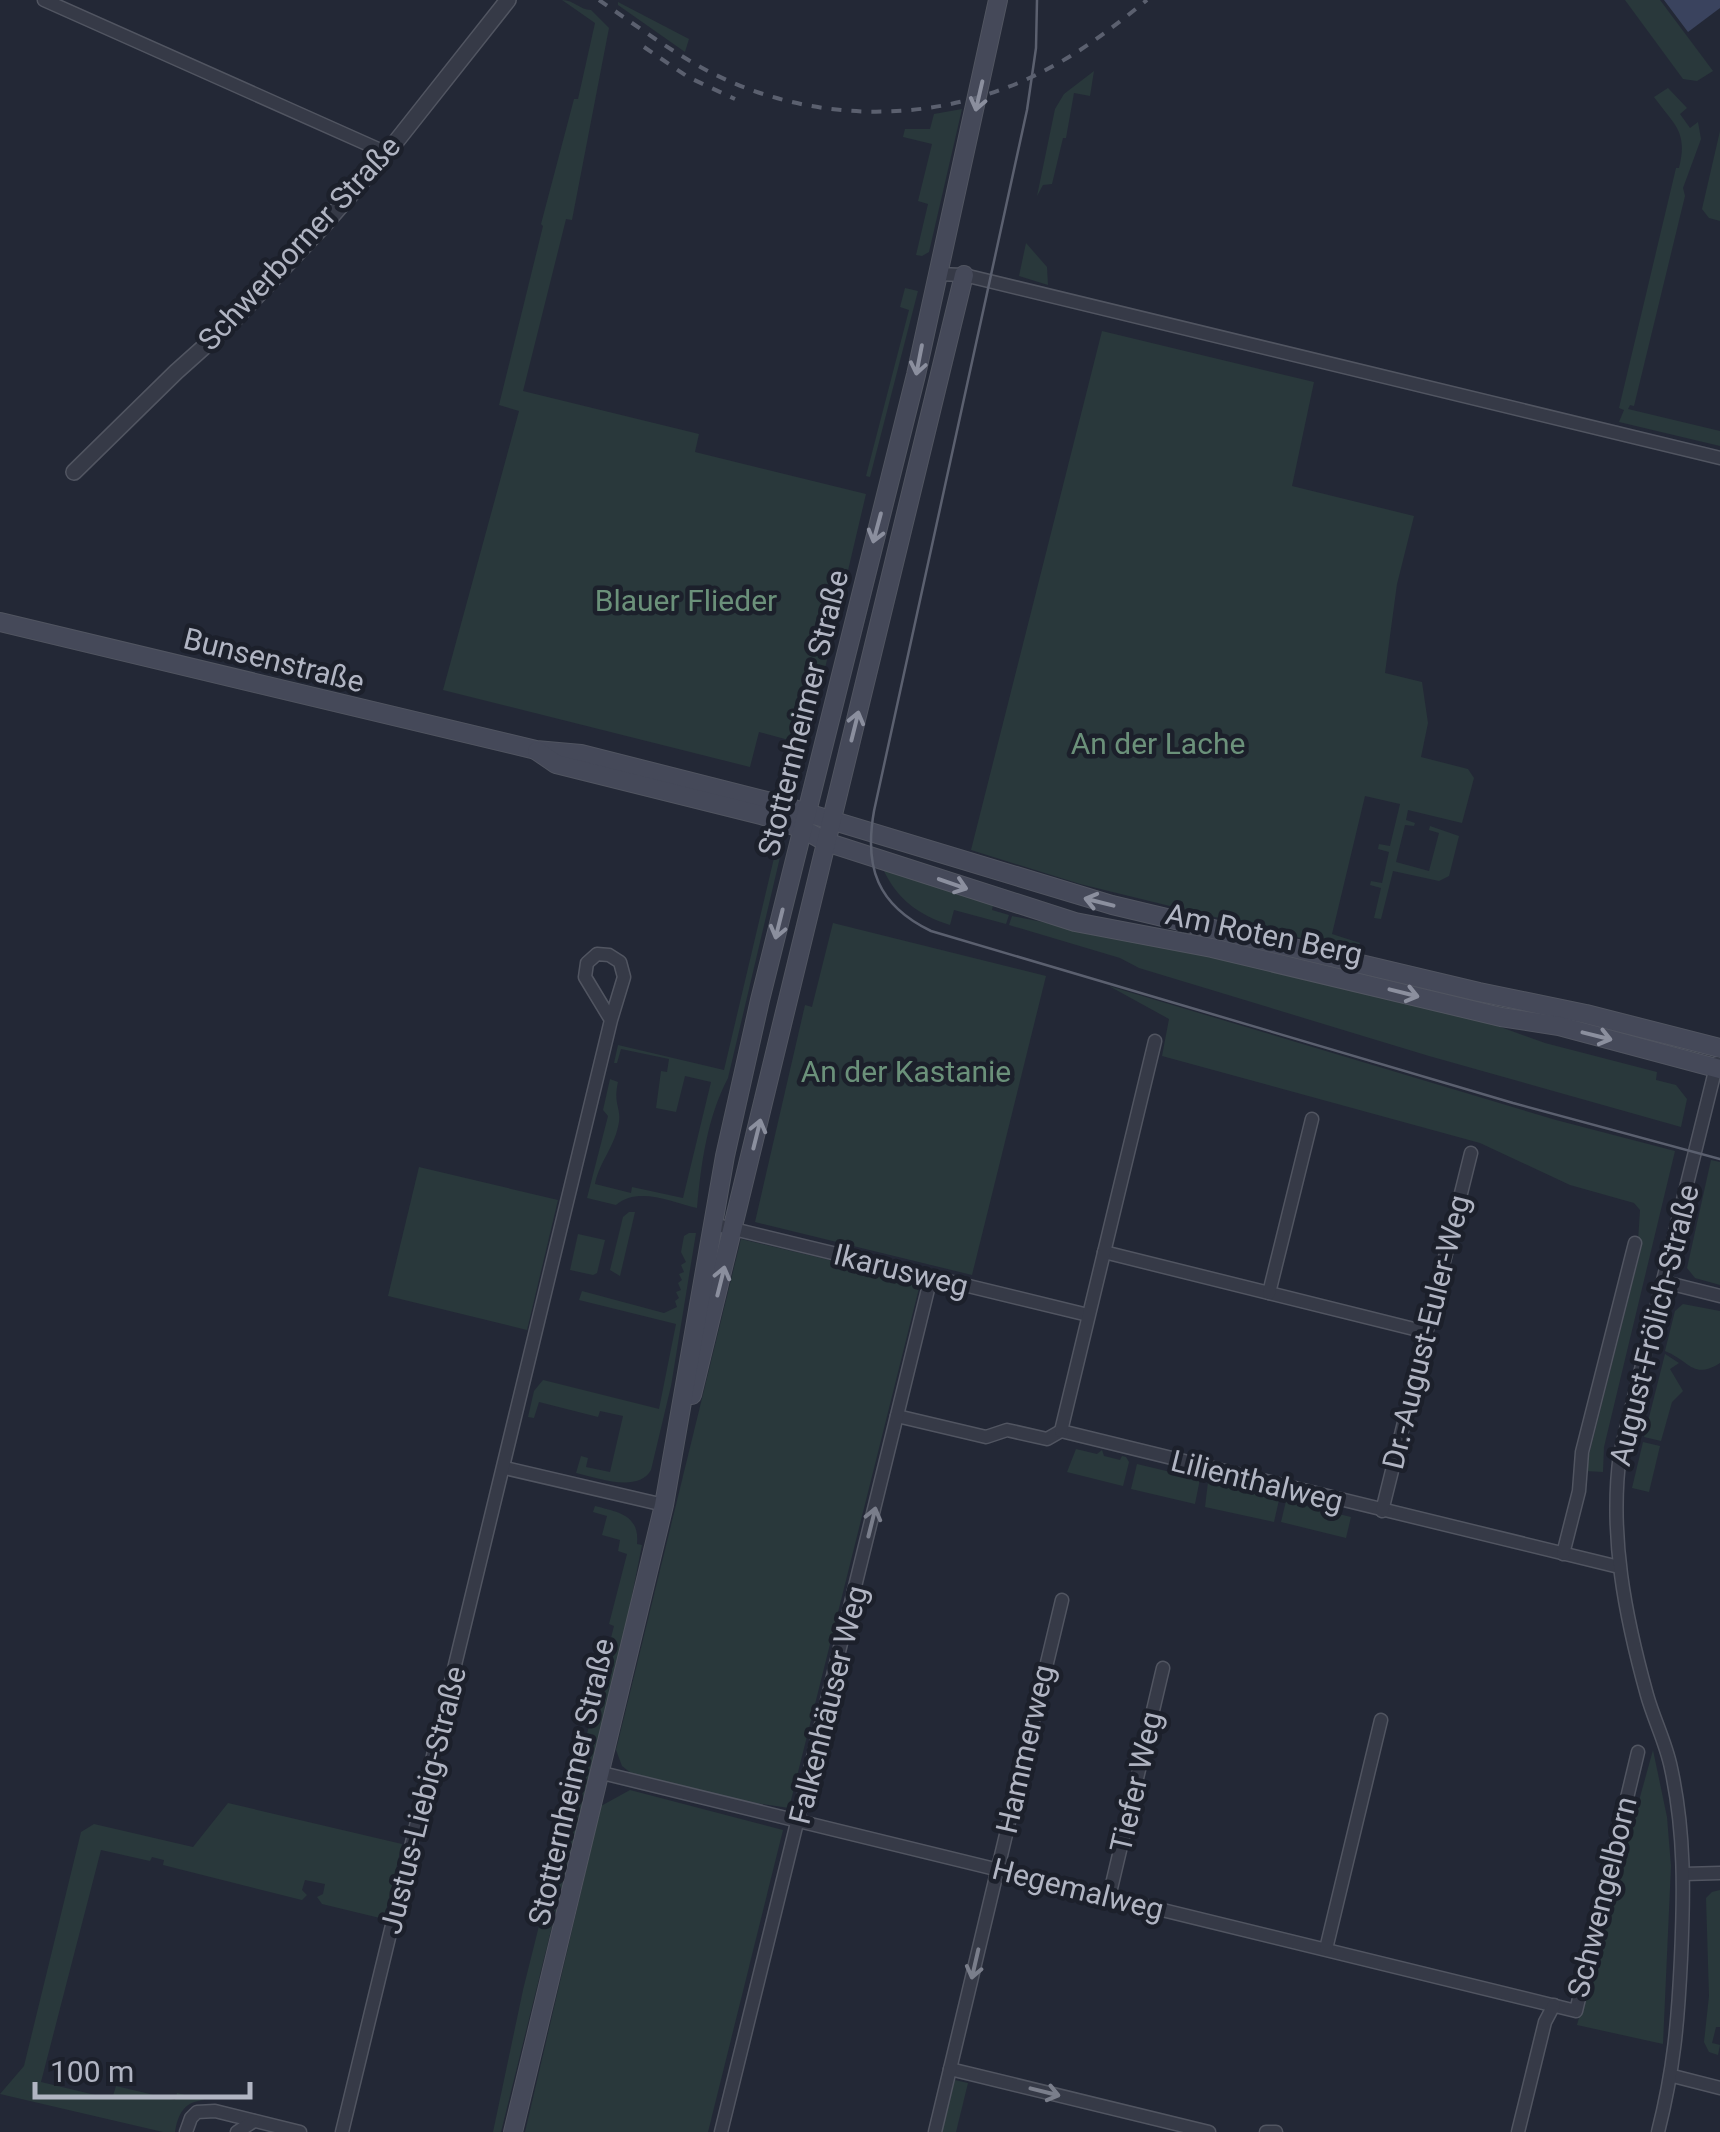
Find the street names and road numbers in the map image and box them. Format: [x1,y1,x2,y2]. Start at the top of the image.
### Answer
street label: Schwerborner Straße [191,129,407,357]
street label: Stotternheimer Straße [751,566,855,860]
street label: Bunsenstraße [180,621,368,699]
street label: Am Roten Berg [1163,896,1365,972]
street label: August-Frölich-Straße [1602,1181,1706,1469]
street label: Dr.-August-Euler-Weg [1375,1191,1477,1473]
street label: Ikarusweg [830,1236,972,1304]
street label: Lilienthalweg [1167,1443,1347,1519]
street label: Falkenhäuser Weg [781,1582,875,1828]
street label: Stotternheimer Straße [521,1635,621,1929]
street label: Hammerweg [989,1661,1061,1837]
street label: Justus-Liebig-Straße [373,1663,473,1937]
street label: Tiefer Weg [1103,1708,1169,1856]
street label: Schwengelborn [1560,1793,1644,2001]
street label: Hegemalweg [989,1851,1167,1927]

